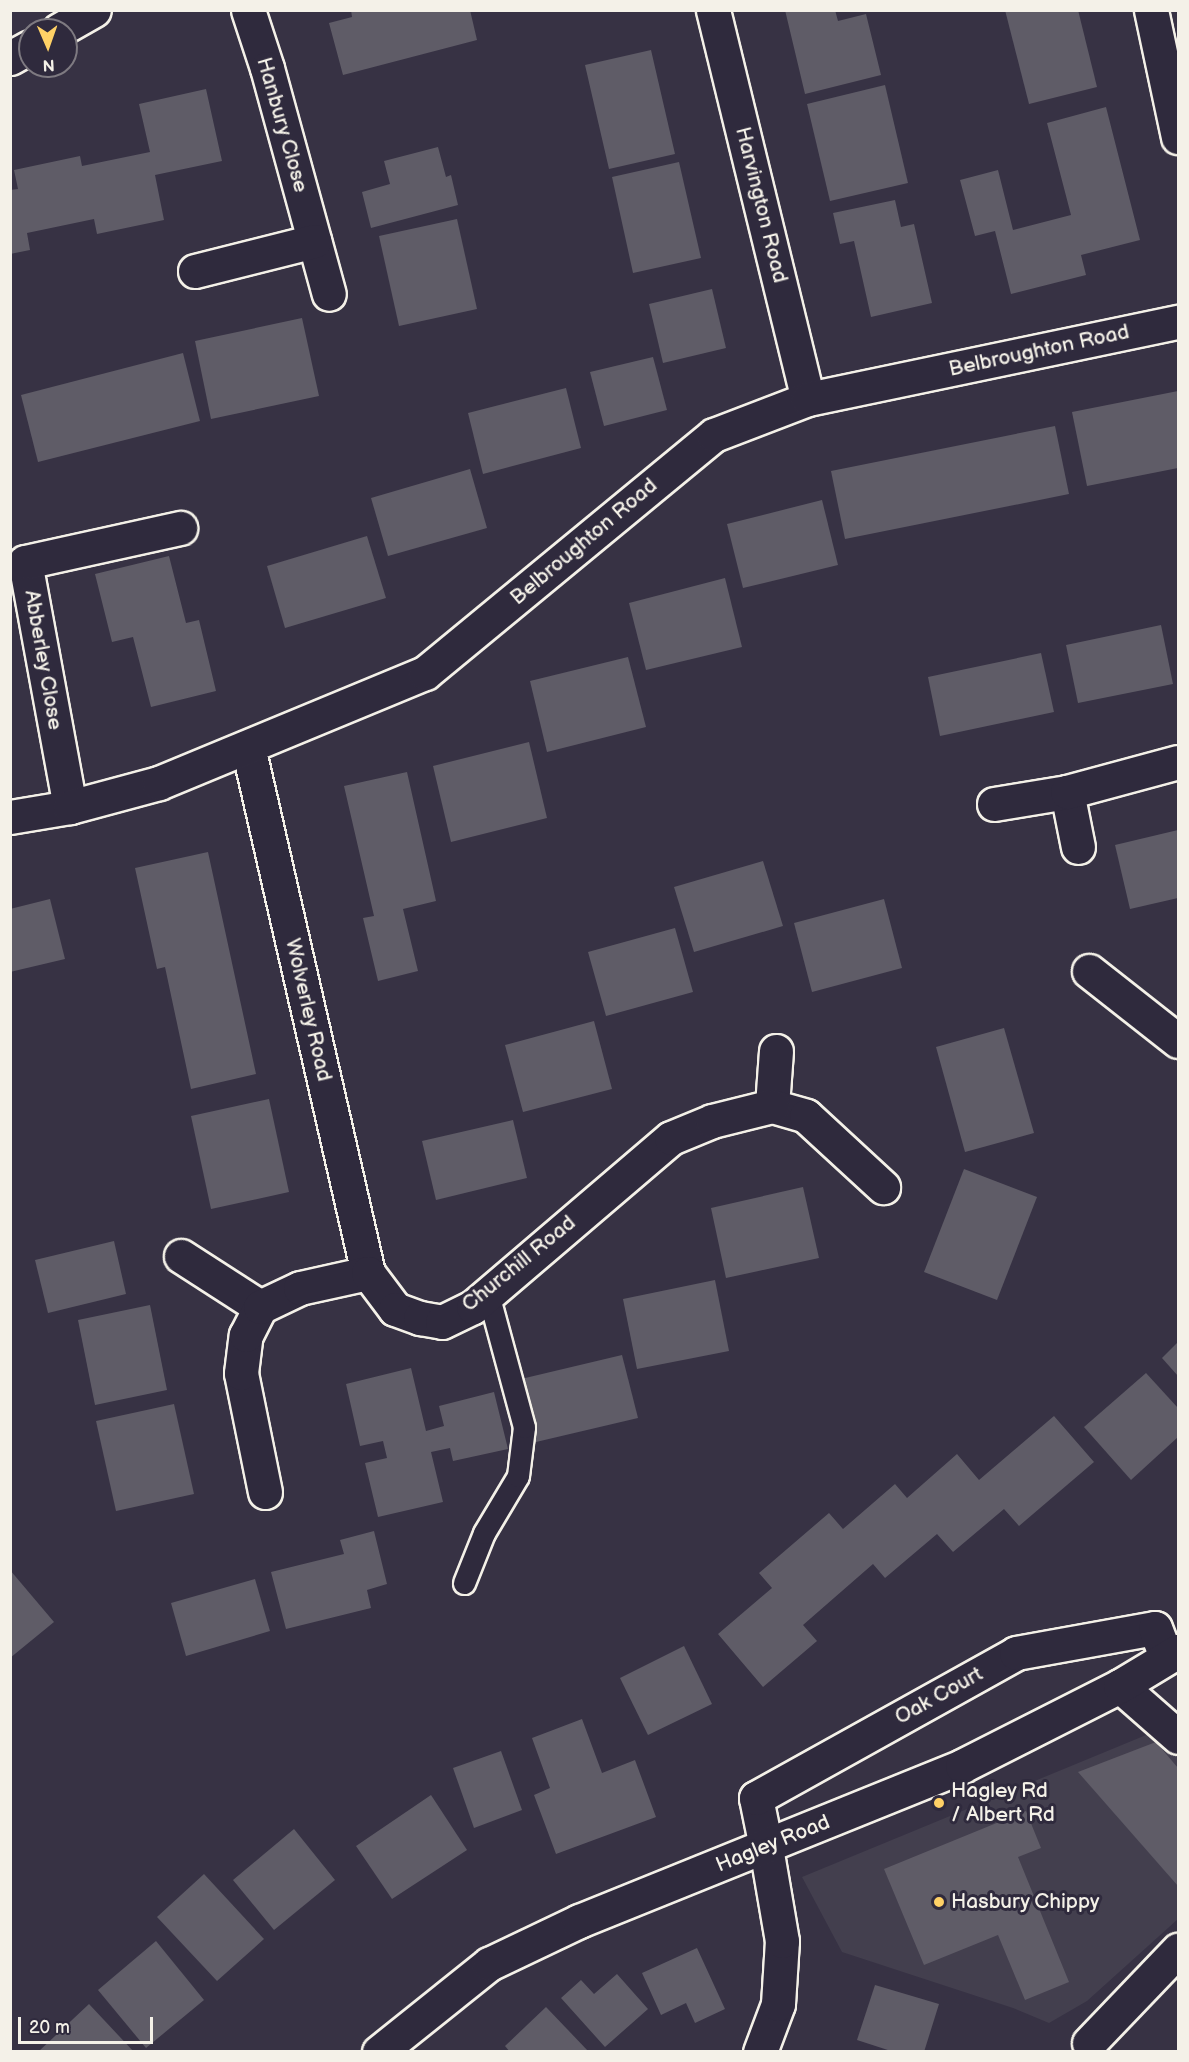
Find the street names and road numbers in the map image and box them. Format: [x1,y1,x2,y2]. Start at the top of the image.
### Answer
street label: Hanbury Close [251,54,313,196]
street label: Harvington Road [729,124,793,286]
street label: Belbroughton Road [947,320,1131,382]
street label: Belbroughton Road [506,473,662,611]
street label: Abberley Close [18,588,68,732]
street label: Wolverley Road [279,935,337,1085]
street label: Churchill Road [457,1211,581,1317]
street label: Oak Court [891,1662,987,1730]
street label: Hagley Road [712,1809,834,1879]

